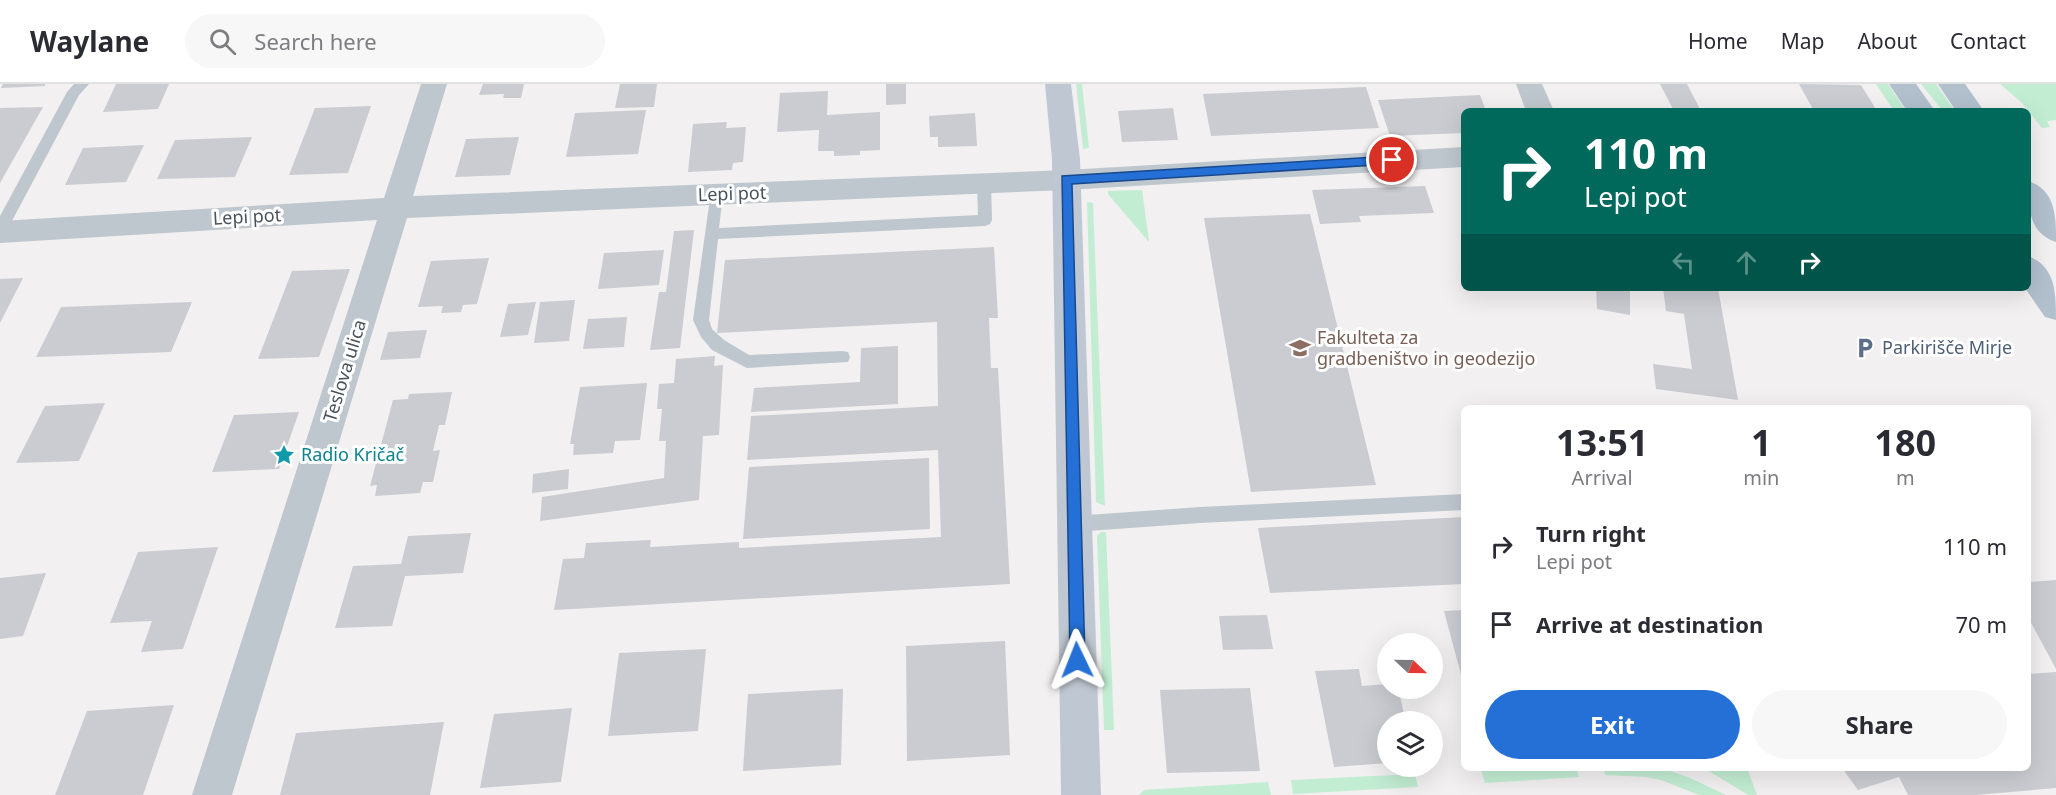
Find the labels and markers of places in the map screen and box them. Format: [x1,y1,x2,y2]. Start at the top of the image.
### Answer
pin [1366,134,1417,185]
place label: Fakulteta za gradbeništvo in geodezijo [1317,325,1535,370]
place label: Parkirišče Mirje [1882,335,2012,359]
school or university icon: Fakulteta za gradbeništvo in geodezijo [1288,336,1312,360]
parking icon: Parkirišče Mirje [1853,336,1877,360]
place label: Radio Kričač [301,442,405,466]
place icon: Radio Kričač [272,443,296,467]

